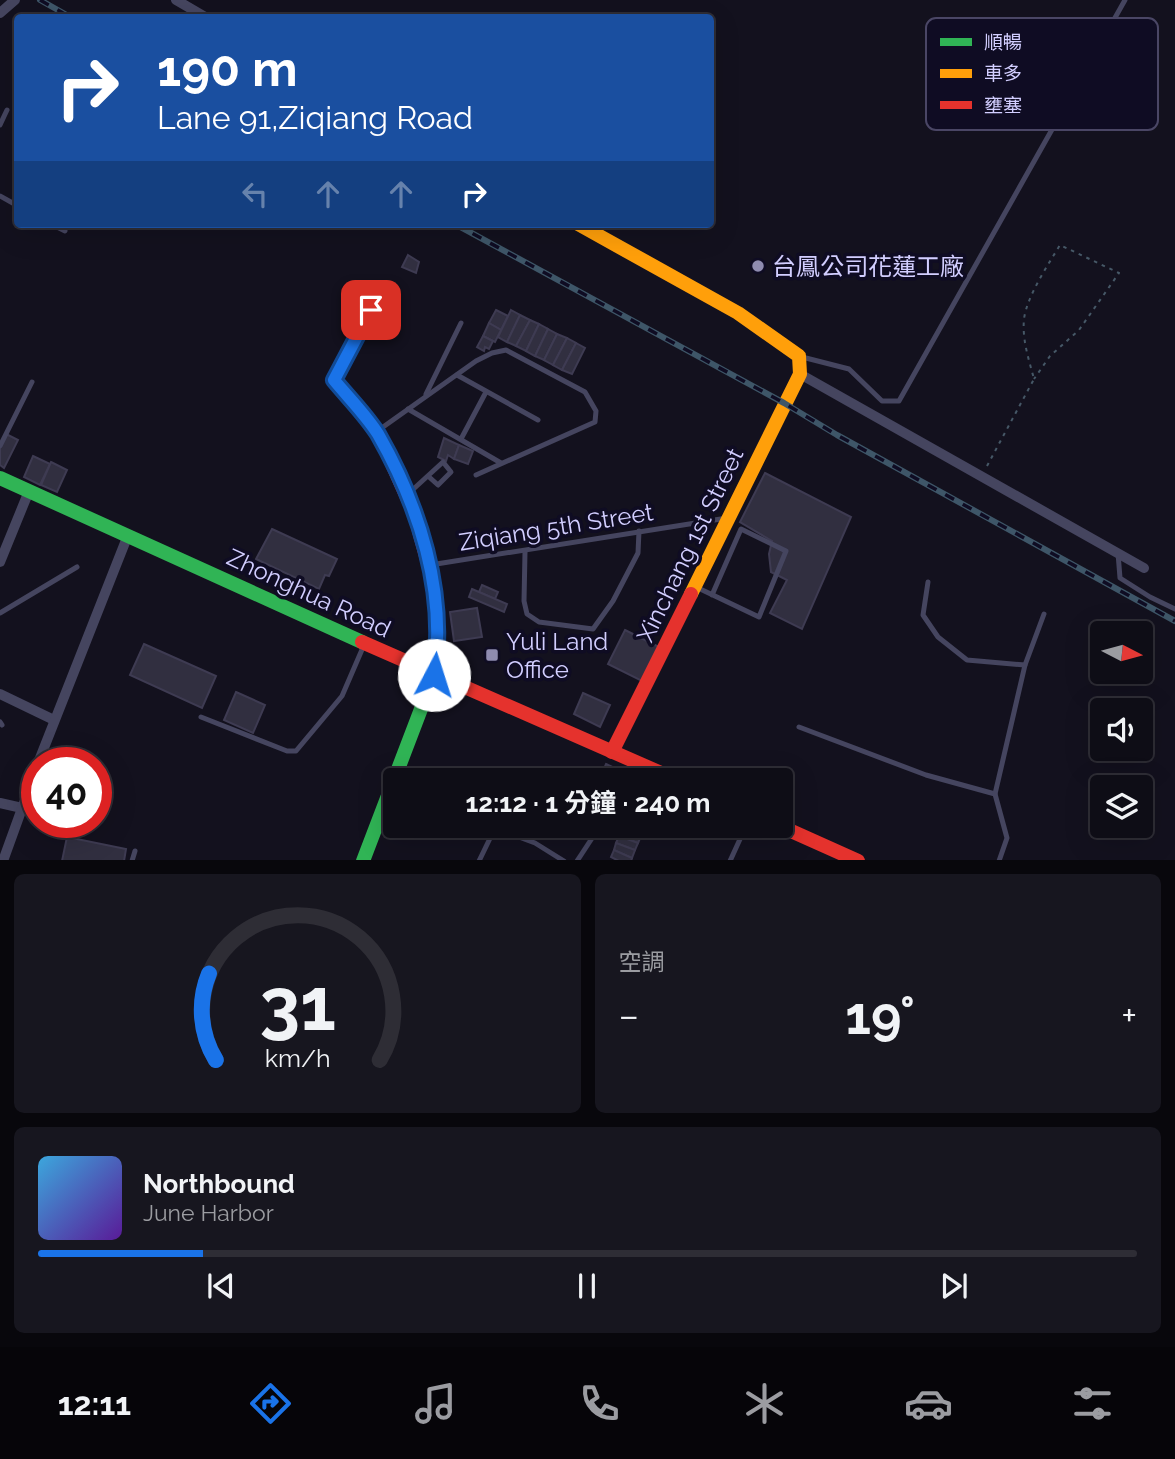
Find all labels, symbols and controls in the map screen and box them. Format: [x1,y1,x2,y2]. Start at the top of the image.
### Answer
legend [926,18,1158,130]
text: 順暢 [984,31,1022,53]
text: 190 m [157,40,298,97]
icon: right [42,42,133,133]
text: 車多 [984,62,1022,84]
text: 壅塞 [984,94,1022,116]
text: Lane 91,Ziqiang Road [157,99,473,136]
icon: left [236,175,274,213]
icon: ahead [309,175,347,213]
icon: ahead [382,175,420,213]
icon: right [455,175,493,213]
place label: 台鳳公司花蓮工廠 [772,252,964,281]
marker: 台鳳公司花蓮工廠 [750,258,766,274]
pin [341,280,401,340]
icon: arrive [352,291,390,329]
street label: Xinchang 1st Street [630,443,750,647]
street label: Ziqiang 5th Street [457,497,655,557]
street label: Zhonghua Road [223,542,395,644]
north arrow [1090,621,1153,684]
map controls [1090,621,1153,838]
place label: Yuli Land Office [506,627,608,684]
position arrow [397,638,471,712]
marker: Yuli Land Office [484,647,500,663]
button: sound [1090,698,1153,761]
speed limit sign: 40 [21,747,112,838]
button: layers [1090,775,1153,838]
text: 12:12 · 1 分鐘 · 240 m [465,788,711,818]
text: 空調 [619,948,665,975]
text: 31 [259,962,336,1047]
text: 19° [845,985,915,1046]
text: − [619,993,639,1038]
text: + [1121,993,1137,1038]
text: km/h [264,1042,330,1072]
text: Northbound [143,1169,295,1199]
text: June Harbor [143,1199,274,1226]
icon: previous [202,1267,240,1305]
icon: pause [568,1267,606,1305]
icon: next [935,1267,973,1305]
icon: directions [246,1379,295,1428]
icon: music [411,1379,460,1428]
icon: phone [575,1379,624,1428]
icon: climate [740,1379,789,1428]
icon: car [904,1379,953,1428]
icon: filters [1068,1379,1117,1428]
text: 12:11 [58,1385,131,1422]

